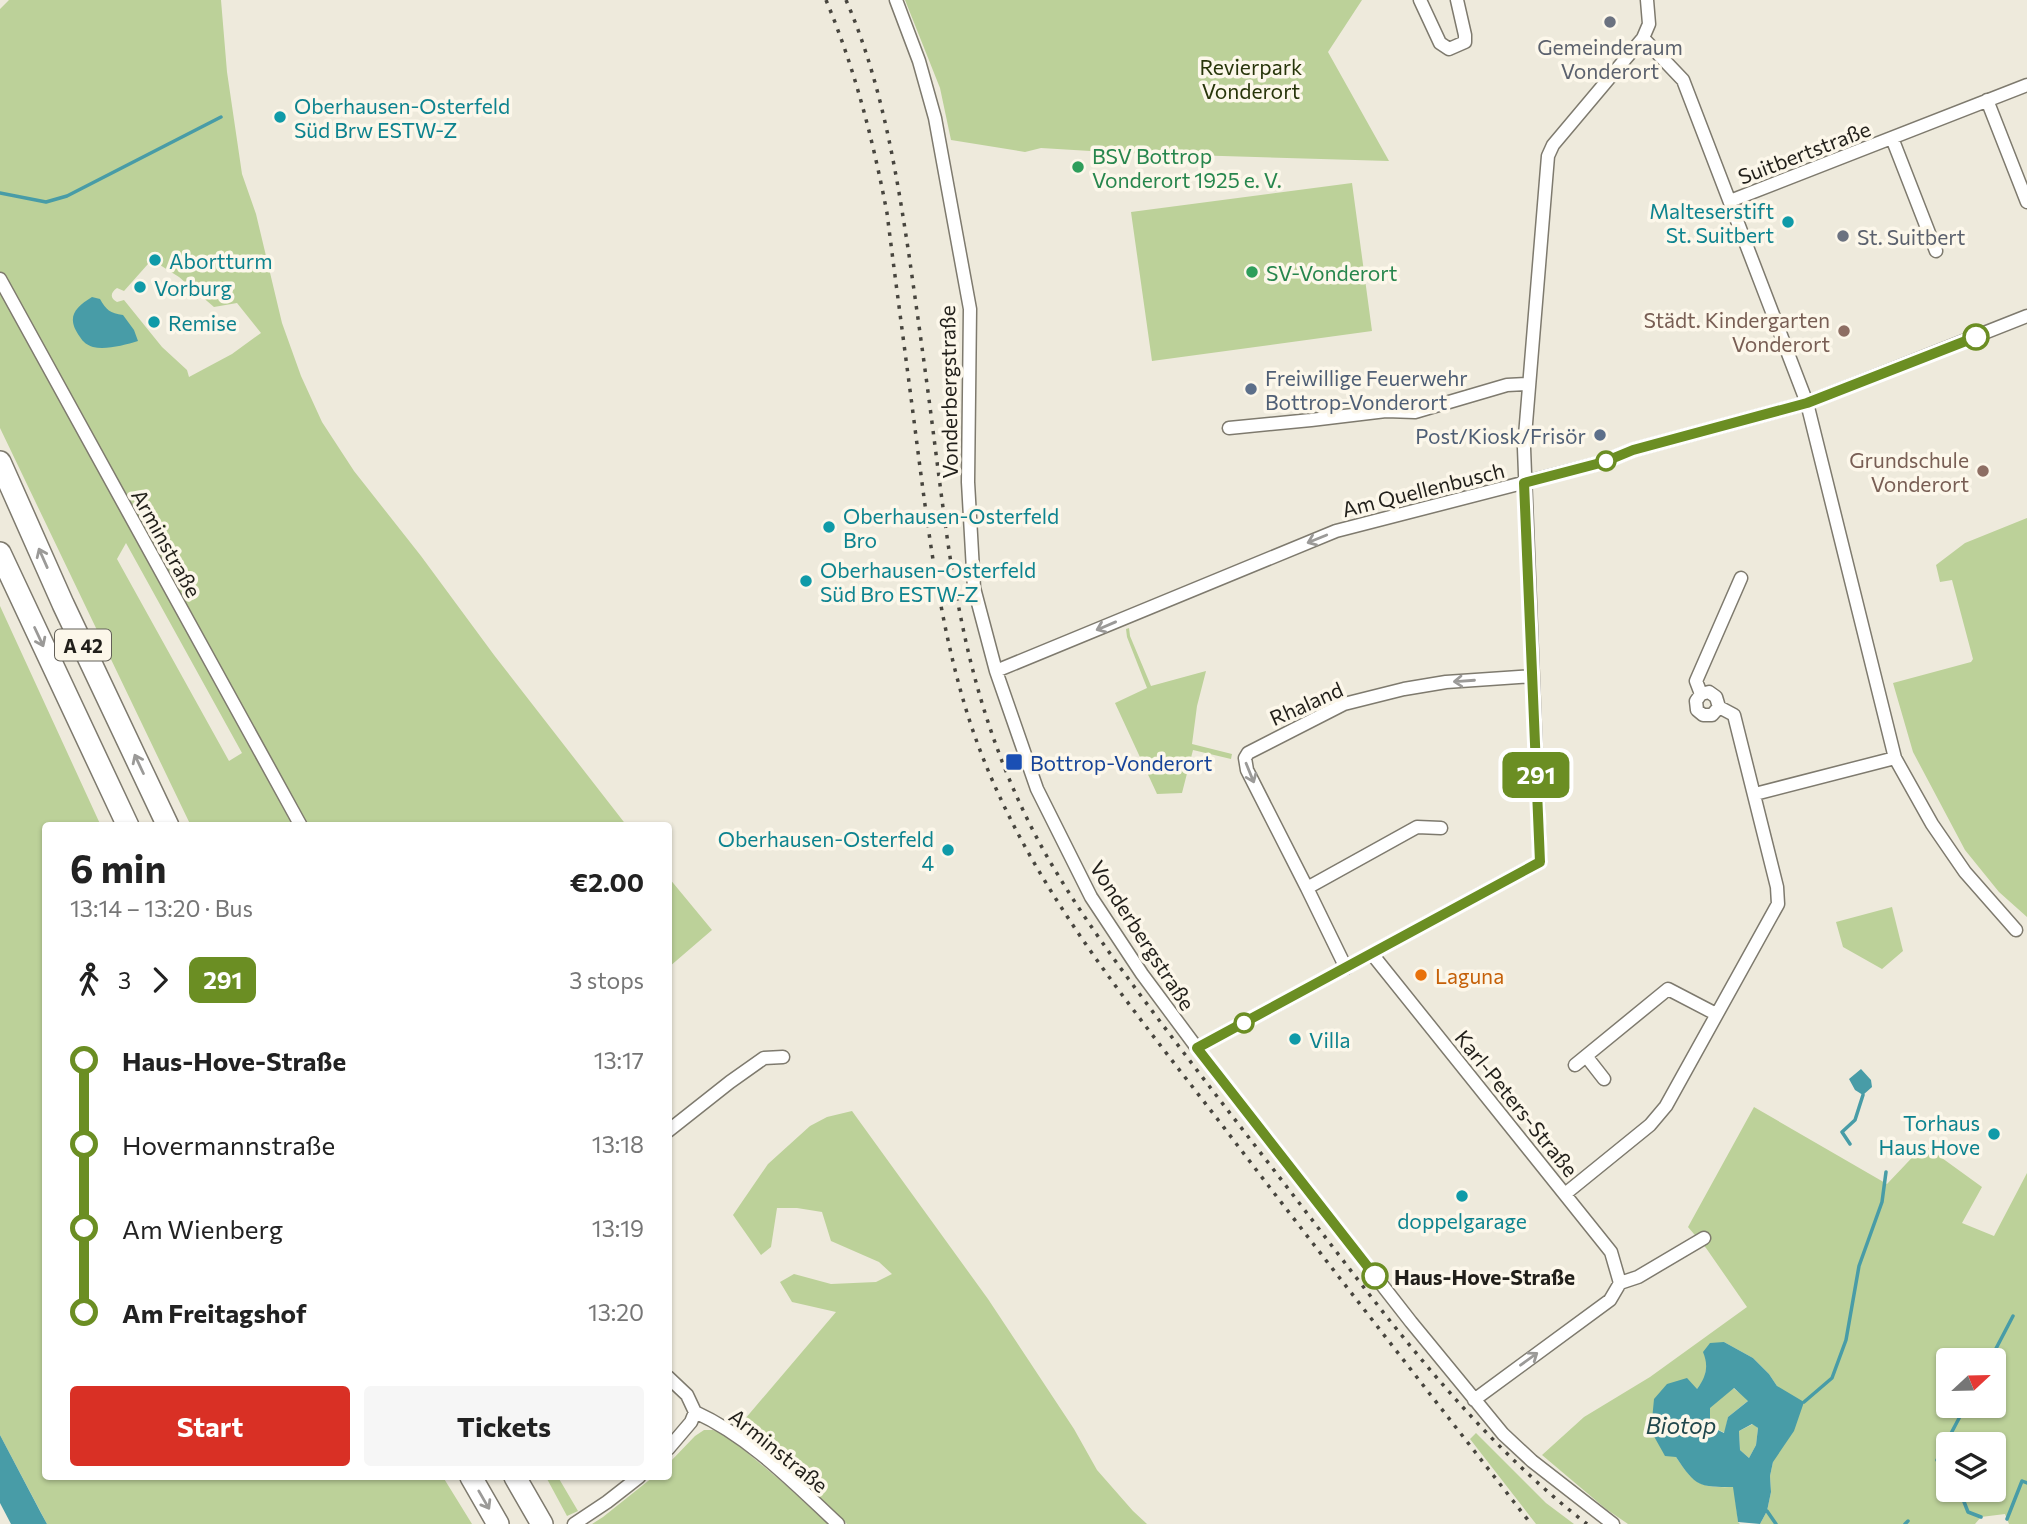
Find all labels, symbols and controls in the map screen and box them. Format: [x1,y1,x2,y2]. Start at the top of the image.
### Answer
marker: Gemeinderaum Vonderort [1602,14,1618,30]
place label: Gemeinderaum Vonderort [1537,34,1683,83]
park label: Revierpark Vonderort [1199,54,1303,103]
place label: Oberhausen-Osterfeld Süd Brw ESTW-Z [294,93,510,142]
marker: Oberhausen-Osterfeld Süd Brw ESTW-Z [272,109,288,125]
street label: Suitbertstraße [1734,115,1874,189]
place label: BSV Bottrop Vonderort 1925 e. V. [1092,143,1282,192]
marker: BSV Bottrop Vonderort 1925 e. V. [1070,159,1086,175]
place label: Malteserstift St. Suitbert [1649,198,1774,247]
marker: Malteserstift St. Suitbert [1780,214,1796,230]
place label: St. Suitbert [1857,224,1965,249]
marker: St. Suitbert [1835,228,1851,244]
place label: Abortturm [169,248,273,273]
marker: Abortturm [147,252,163,268]
place label: SV-Vonderort [1266,260,1397,285]
marker: SV-Vonderort [1244,264,1260,280]
place label: Vorburg [154,275,232,300]
marker: Vorburg [132,279,148,295]
street label: Vonderbergstraße [934,305,962,479]
place label: Städt. Kindergarten Vonderort [1643,307,1830,356]
place label: Remise [168,310,237,335]
marker: Remise [146,314,162,330]
marker: Städt. Kindergarten Vonderort [1836,323,1852,339]
unlabelled marker [1963,324,1989,350]
place label: Freiwillige Feuerwehr Bottrop-Vonderort [1265,365,1468,414]
marker: Freiwillige Feuerwehr Bottrop-Vonderort [1243,381,1259,397]
place label: Post/Kiosk/Frisör [1415,423,1586,448]
marker: Post/Kiosk/Frisör [1592,427,1608,443]
place label: Grundschule Vonderort [1849,447,1969,496]
unlabelled marker [1596,451,1616,471]
street label: Am Quellenbusch [1339,457,1507,521]
marker: Grundschule Vonderort [1975,463,1991,479]
street label: Arminstraße [127,485,207,601]
place label: Oberhausen-Osterfeld Bro [843,503,1059,552]
marker: Oberhausen-Osterfeld Bro [821,519,837,535]
one-way arrow [1306,533,1328,546]
one-way arrow [36,548,49,569]
place label: Oberhausen-Osterfeld Süd Bro ESTW-Z [820,557,1036,606]
marker: Oberhausen-Osterfeld Süd Bro ESTW-Z [798,573,814,589]
one-way arrow [1096,620,1118,633]
one-way arrow [33,627,46,648]
road number: A 42 [55,630,111,660]
one-way arrow [1453,675,1476,688]
street label: Rhaland [1265,676,1347,730]
place label: Bottrop-Vonderort [1030,750,1212,775]
marker: Bottrop-Vonderort [1004,752,1024,772]
line badge: 291 [1496,752,1576,798]
one-way arrow [131,754,145,775]
text: 291 [1516,760,1556,789]
one-way arrow [1244,762,1257,783]
place label: Oberhausen-Osterfeld 4 [718,826,934,875]
marker: Oberhausen-Osterfeld 4 [940,842,956,858]
text: 6 min [70,844,166,891]
street label: Vonderbergstraße [1085,855,1201,1015]
text: €2.00 [570,866,644,897]
text: 13:14 – 13:20 · Bus [70,894,253,922]
icon: walk [70,961,108,999]
icon: forward [141,961,179,999]
place label: Laguna [1435,963,1504,988]
text: 291 [203,965,242,994]
text: 3 [118,966,131,994]
text: 3 stops [569,966,644,994]
marker: Laguna [1413,967,1429,983]
unlabelled marker [1234,1013,1254,1033]
street label: Karl-Peters-Straße [1450,1025,1584,1181]
place label: Villa [1309,1027,1350,1052]
marker: Villa [1287,1031,1303,1047]
text: Haus-Hove-Straße [122,1045,346,1076]
text: 13:17 [594,1046,644,1074]
place label: Torhaus Haus Hove [1879,1110,1980,1159]
marker: Torhaus Haus Hove [1986,1126,2002,1142]
text: Hovermannstraße [122,1129,335,1160]
text: 13:18 [592,1130,644,1158]
marker: doppelgarage [1454,1188,1470,1204]
place label: doppelgarage [1397,1208,1527,1233]
text: Am Wienberg [122,1213,283,1244]
text: 13:19 [592,1214,644,1242]
marker: Haus-Hove-Straße [1362,1263,1388,1289]
place label: Haus-Hove-Straße [1394,1264,1575,1289]
text: Am Freitagshof [122,1297,307,1328]
text: 13:20 [588,1298,644,1326]
north arrow [1936,1348,2006,1418]
map controls [1936,1348,2006,1502]
one-way arrow [1520,1352,1538,1367]
button: Start [70,1386,350,1466]
button: Tickets [364,1386,644,1466]
street label: Arminstraße [725,1403,833,1497]
water label: Biotop [1646,1411,1716,1439]
button: layers [1936,1432,2006,1502]
one-way arrow [477,1490,491,1510]

